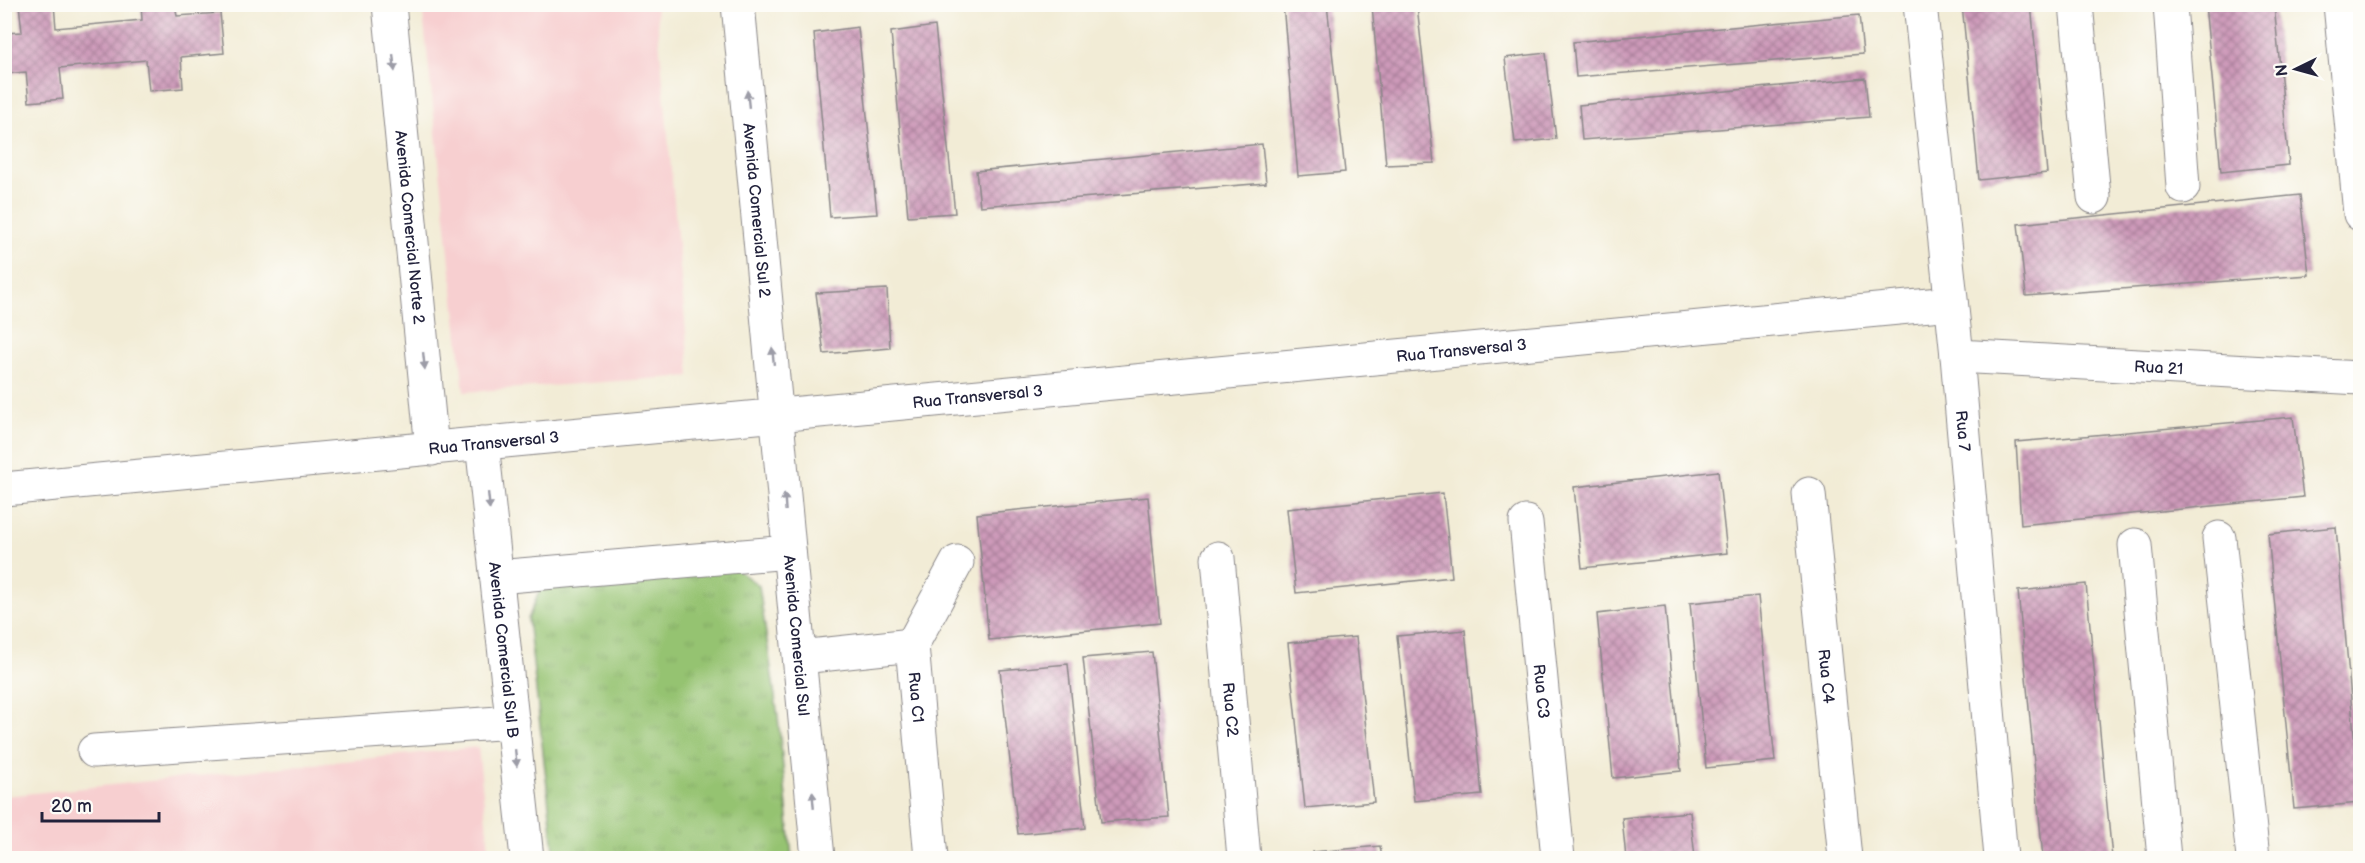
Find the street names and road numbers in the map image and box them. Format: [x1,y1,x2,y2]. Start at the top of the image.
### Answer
street label: Avenida Comercial Sul 2 [738,122,773,299]
street label: Avenida Comercial Norte 2 [390,129,428,325]
street label: Rua Transversal 3 [1395,336,1528,367]
street label: Rua 21 [2134,358,2184,379]
street label: Rua Transversal 3 [912,382,1044,413]
street label: Rua 7 [1951,410,1973,452]
street label: Rua Transversal 3 [428,428,560,459]
street label: Avenida Comercial Sul [779,554,813,717]
street label: Avenida Comercial Sul B [484,561,522,739]
street label: Rua C4 [1813,648,1838,705]
street label: Rua C3 [1529,663,1553,720]
street label: Rua C1 [903,671,927,724]
street label: Rua C2 [1218,682,1241,738]

